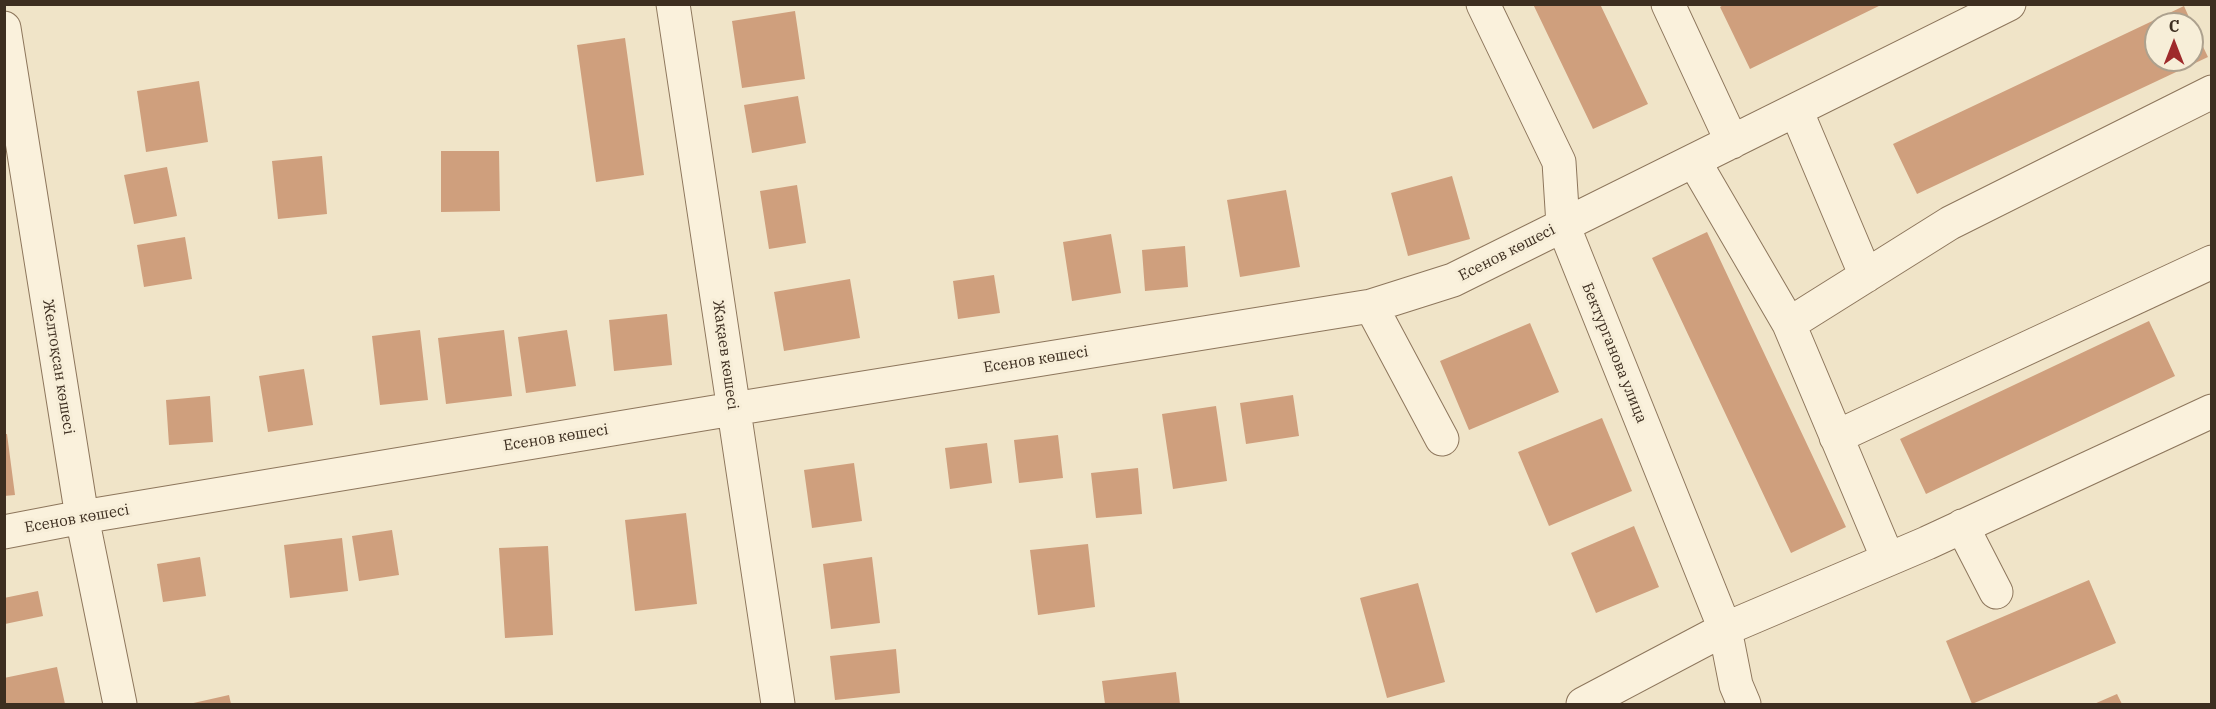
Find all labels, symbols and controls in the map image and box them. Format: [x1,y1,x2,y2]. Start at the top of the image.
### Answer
north arrow [2144,12,2204,72]
text: С [2169,16,2179,36]
street label: Есенов көшесі [1456,221,1558,285]
street label: Бектурганова улица [1578,280,1650,426]
street label: Желтоқсан көшесі [38,298,78,436]
street label: Жақаев көшесі [708,299,742,411]
street label: Есенов көшесі [982,343,1090,377]
street label: Есенов көшесі [502,421,610,455]
street label: Есенов көшесі [23,501,131,537]

